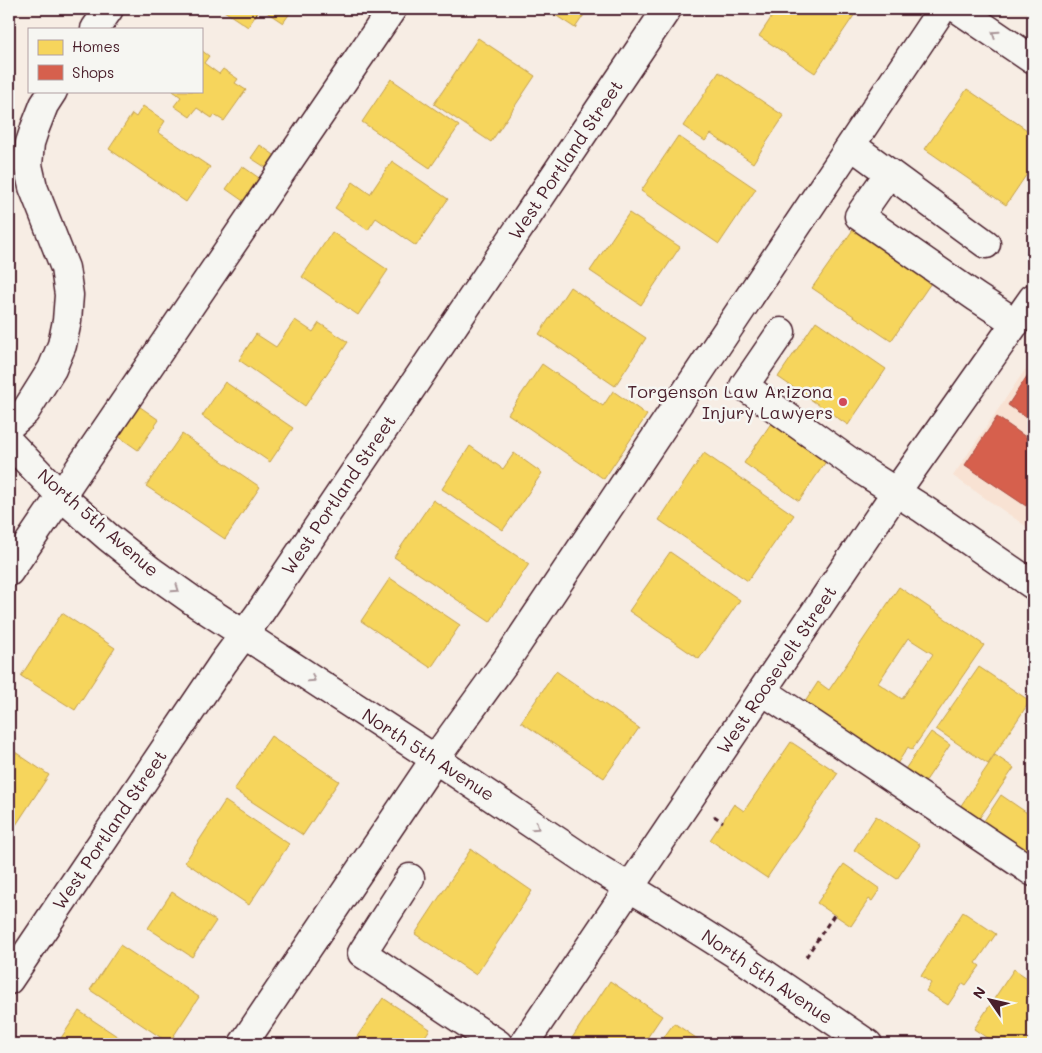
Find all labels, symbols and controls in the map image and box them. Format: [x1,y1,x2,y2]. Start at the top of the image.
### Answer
legend [28,28,202,92]
one-way arrow [992,31,1001,40]
text: Homes [72,36,120,56]
text: Shops [72,62,114,82]
street label: West Portland Street [503,75,628,244]
place label: Torgenson Law Arizona Injury Lawyers [627,379,833,424]
marker: Torgenson Law Arizona Injury Lawyers [837,396,849,408]
street label: West Portland Street [276,410,401,579]
street label: North 5th Avenue [33,463,164,582]
street label: West Roosevelt Street [711,581,842,758]
one-way arrow [170,583,180,592]
one-way arrow [306,673,316,682]
street label: North 5th Avenue [358,702,499,806]
street label: West Portland Street [47,745,172,914]
one-way arrow [530,820,539,830]
street label: North 5th Avenue [697,923,838,1029]
north arrow [964,976,1014,1026]
text: N [968,983,990,1002]

